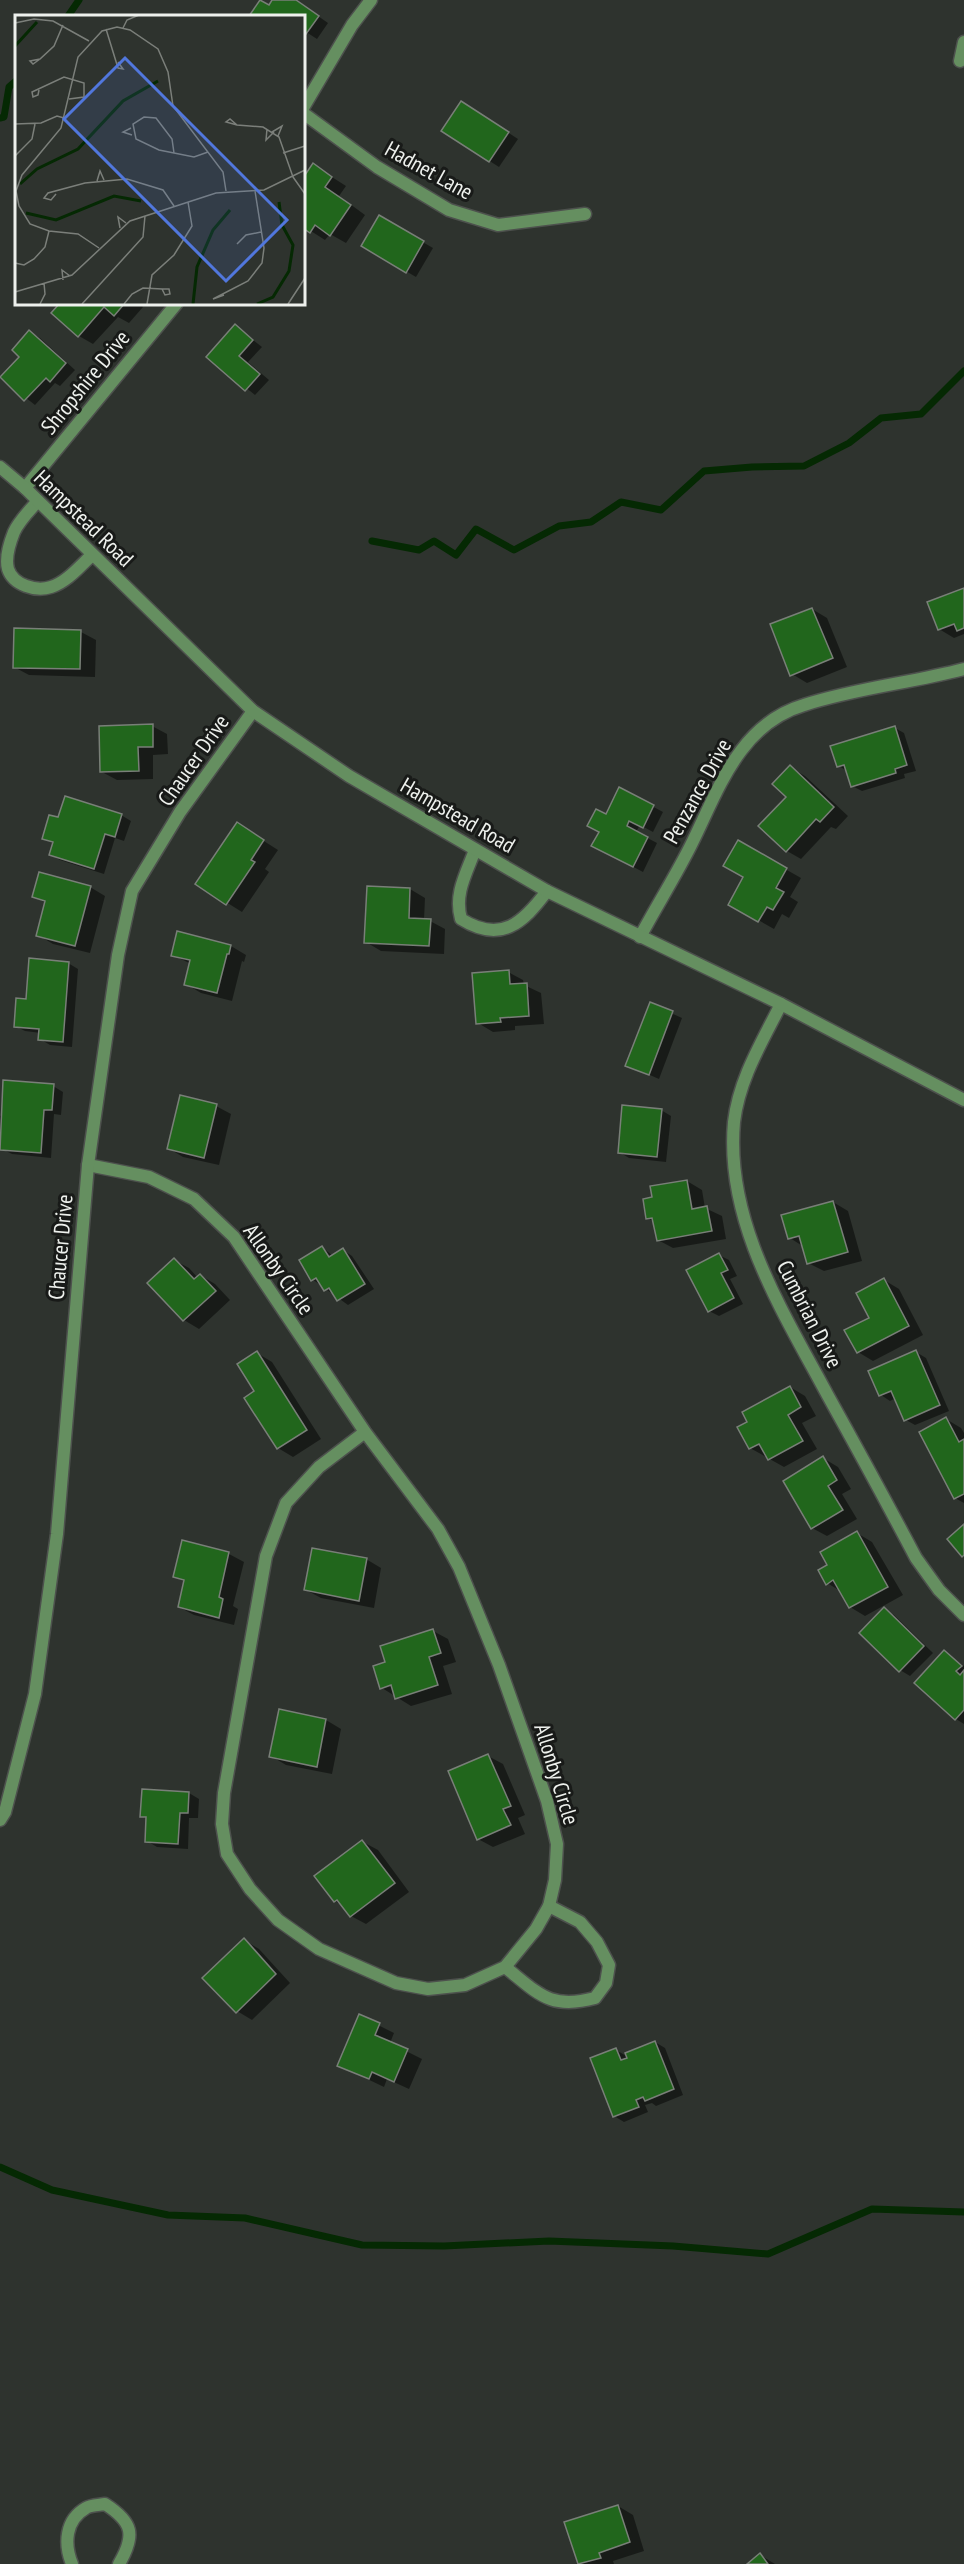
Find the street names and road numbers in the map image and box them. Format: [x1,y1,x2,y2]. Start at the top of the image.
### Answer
street label: Hadnet Lane [380,134,478,206]
street label: Shropshire Drive [35,324,135,440]
street label: Hampstead Road [28,464,140,572]
street label: Chaucer Drive [151,709,235,811]
street label: Penzance Drive [657,734,737,848]
street label: Hampstead Road [396,771,520,859]
street label: Chaucer Drive [41,1193,79,1301]
street label: Allonby Circle [238,1218,320,1320]
street label: Cumbrian Drive [771,1255,849,1373]
street label: Allonby Circle [528,1720,586,1828]

